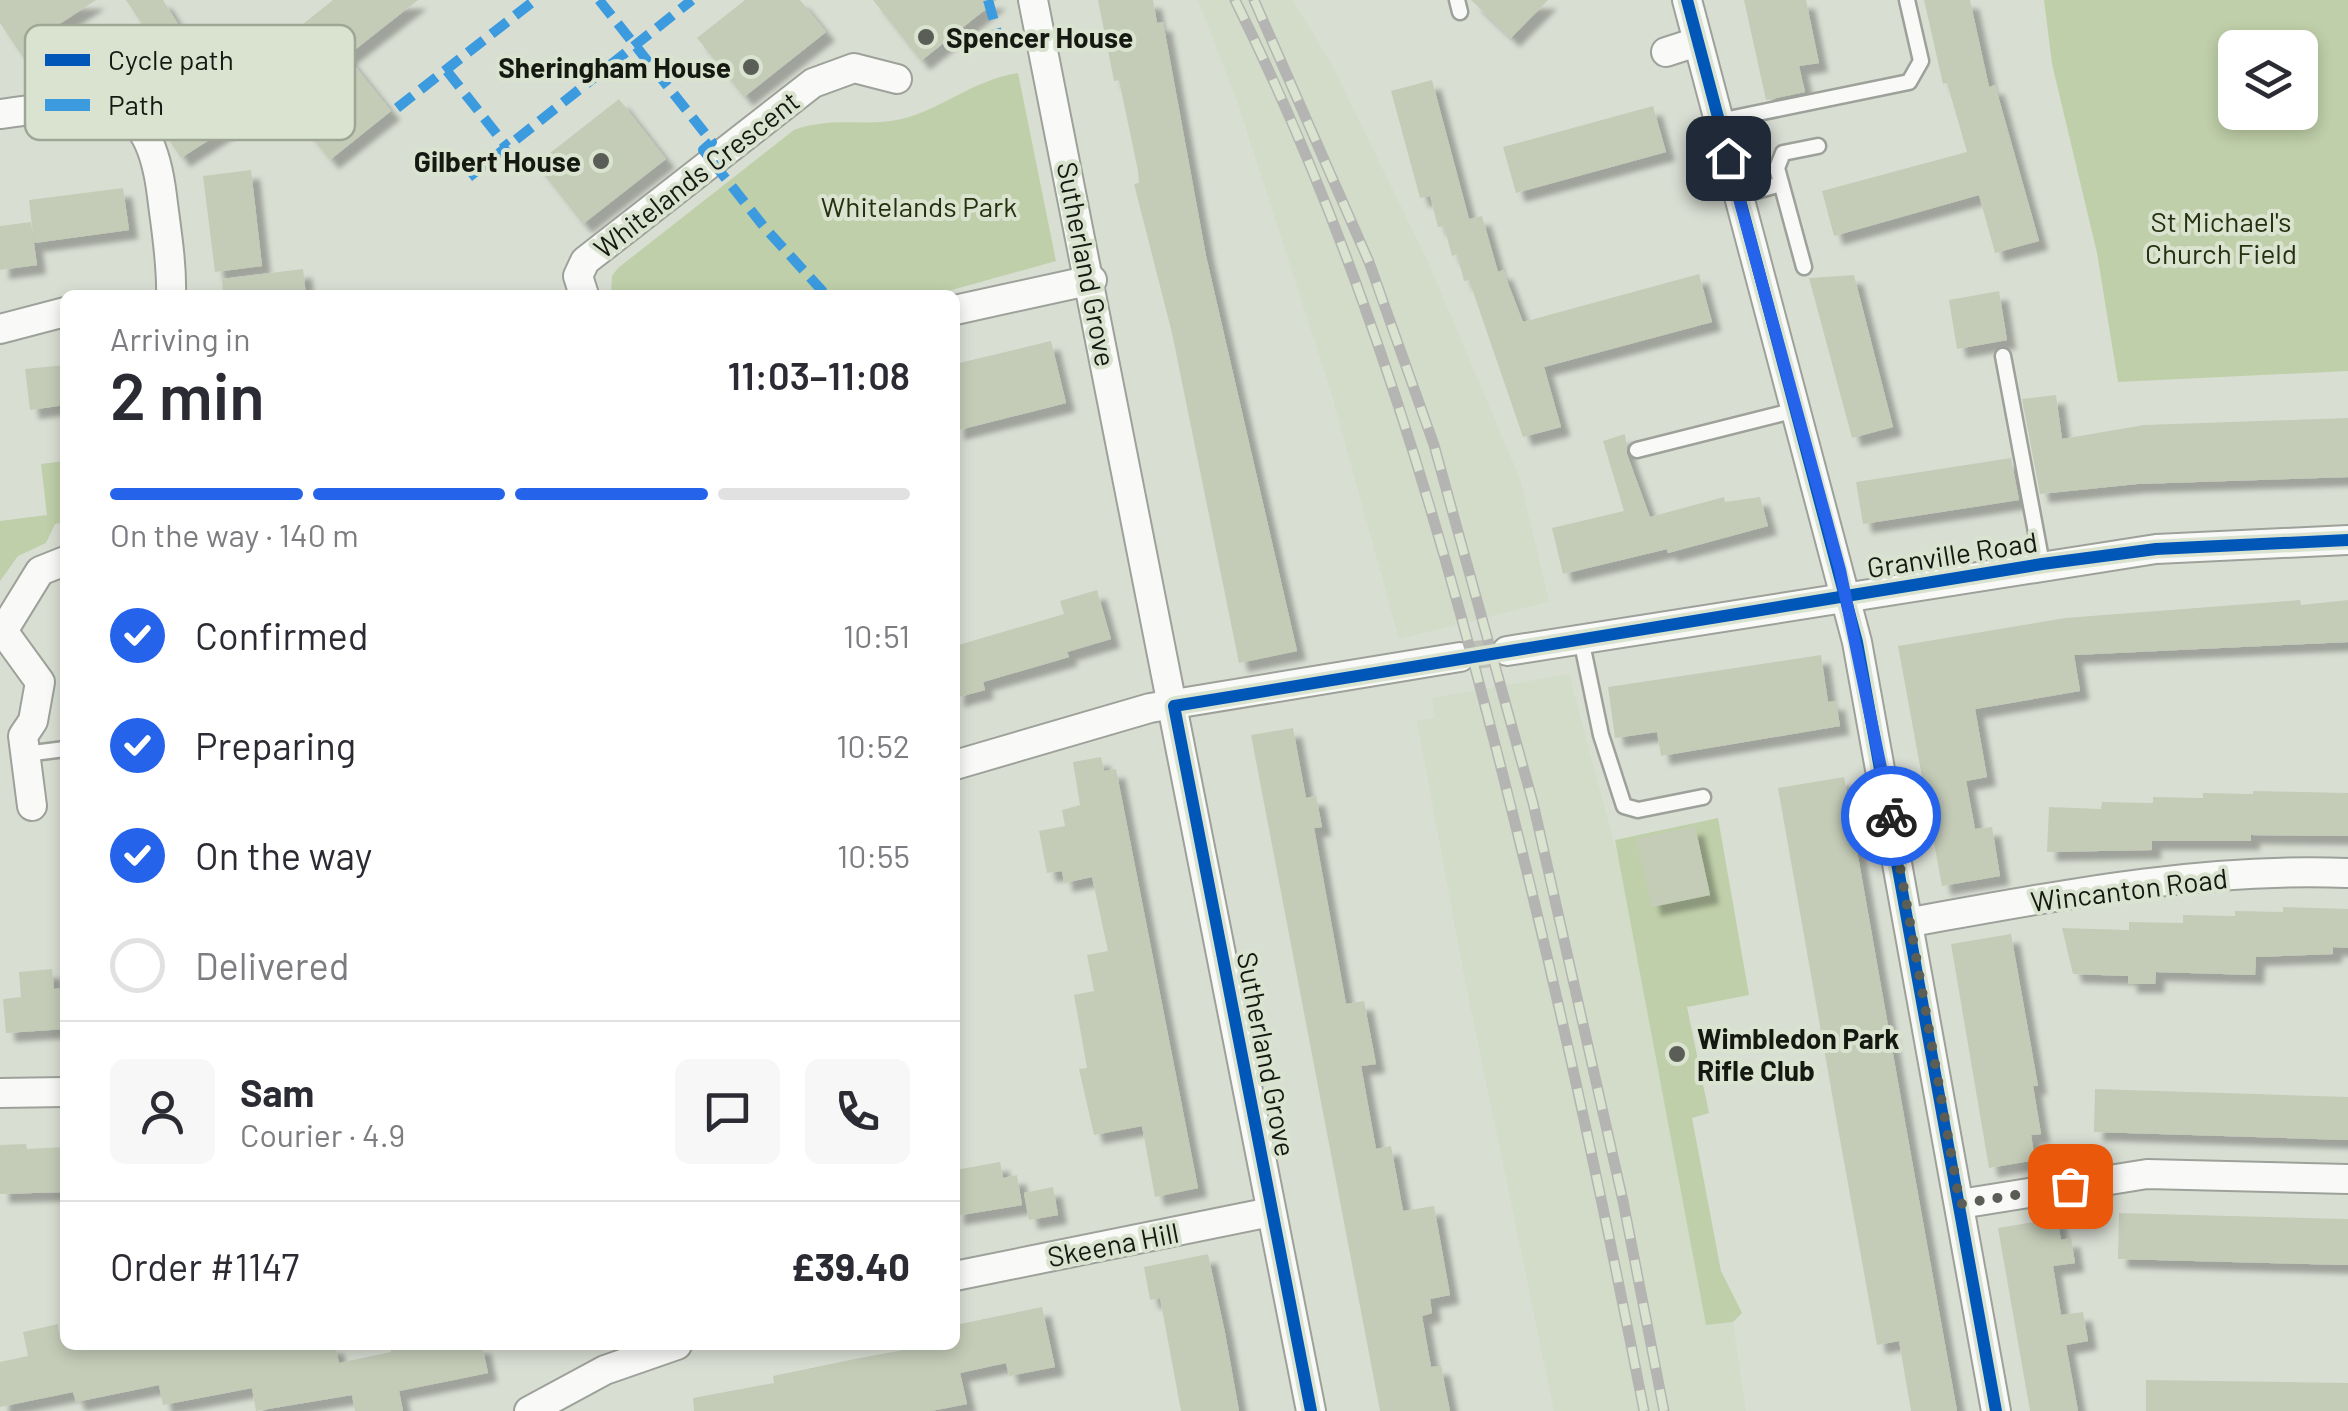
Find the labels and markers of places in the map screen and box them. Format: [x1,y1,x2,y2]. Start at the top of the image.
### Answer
place label: Spencer House [946,20,1133,54]
marker: Spencer House [915,26,937,48]
place label: Sheringham House [498,50,731,84]
marker: Sheringham House [740,56,762,78]
pin [1686,116,1771,201]
place label: Gilbert House [414,144,581,178]
marker: Gilbert House [590,150,612,172]
place label: Wimbledon Park Rifle Club [1697,1021,1899,1087]
marker: Wimbledon Park Rifle Club [1666,1043,1688,1065]
pin [2028,1144,2113,1229]

